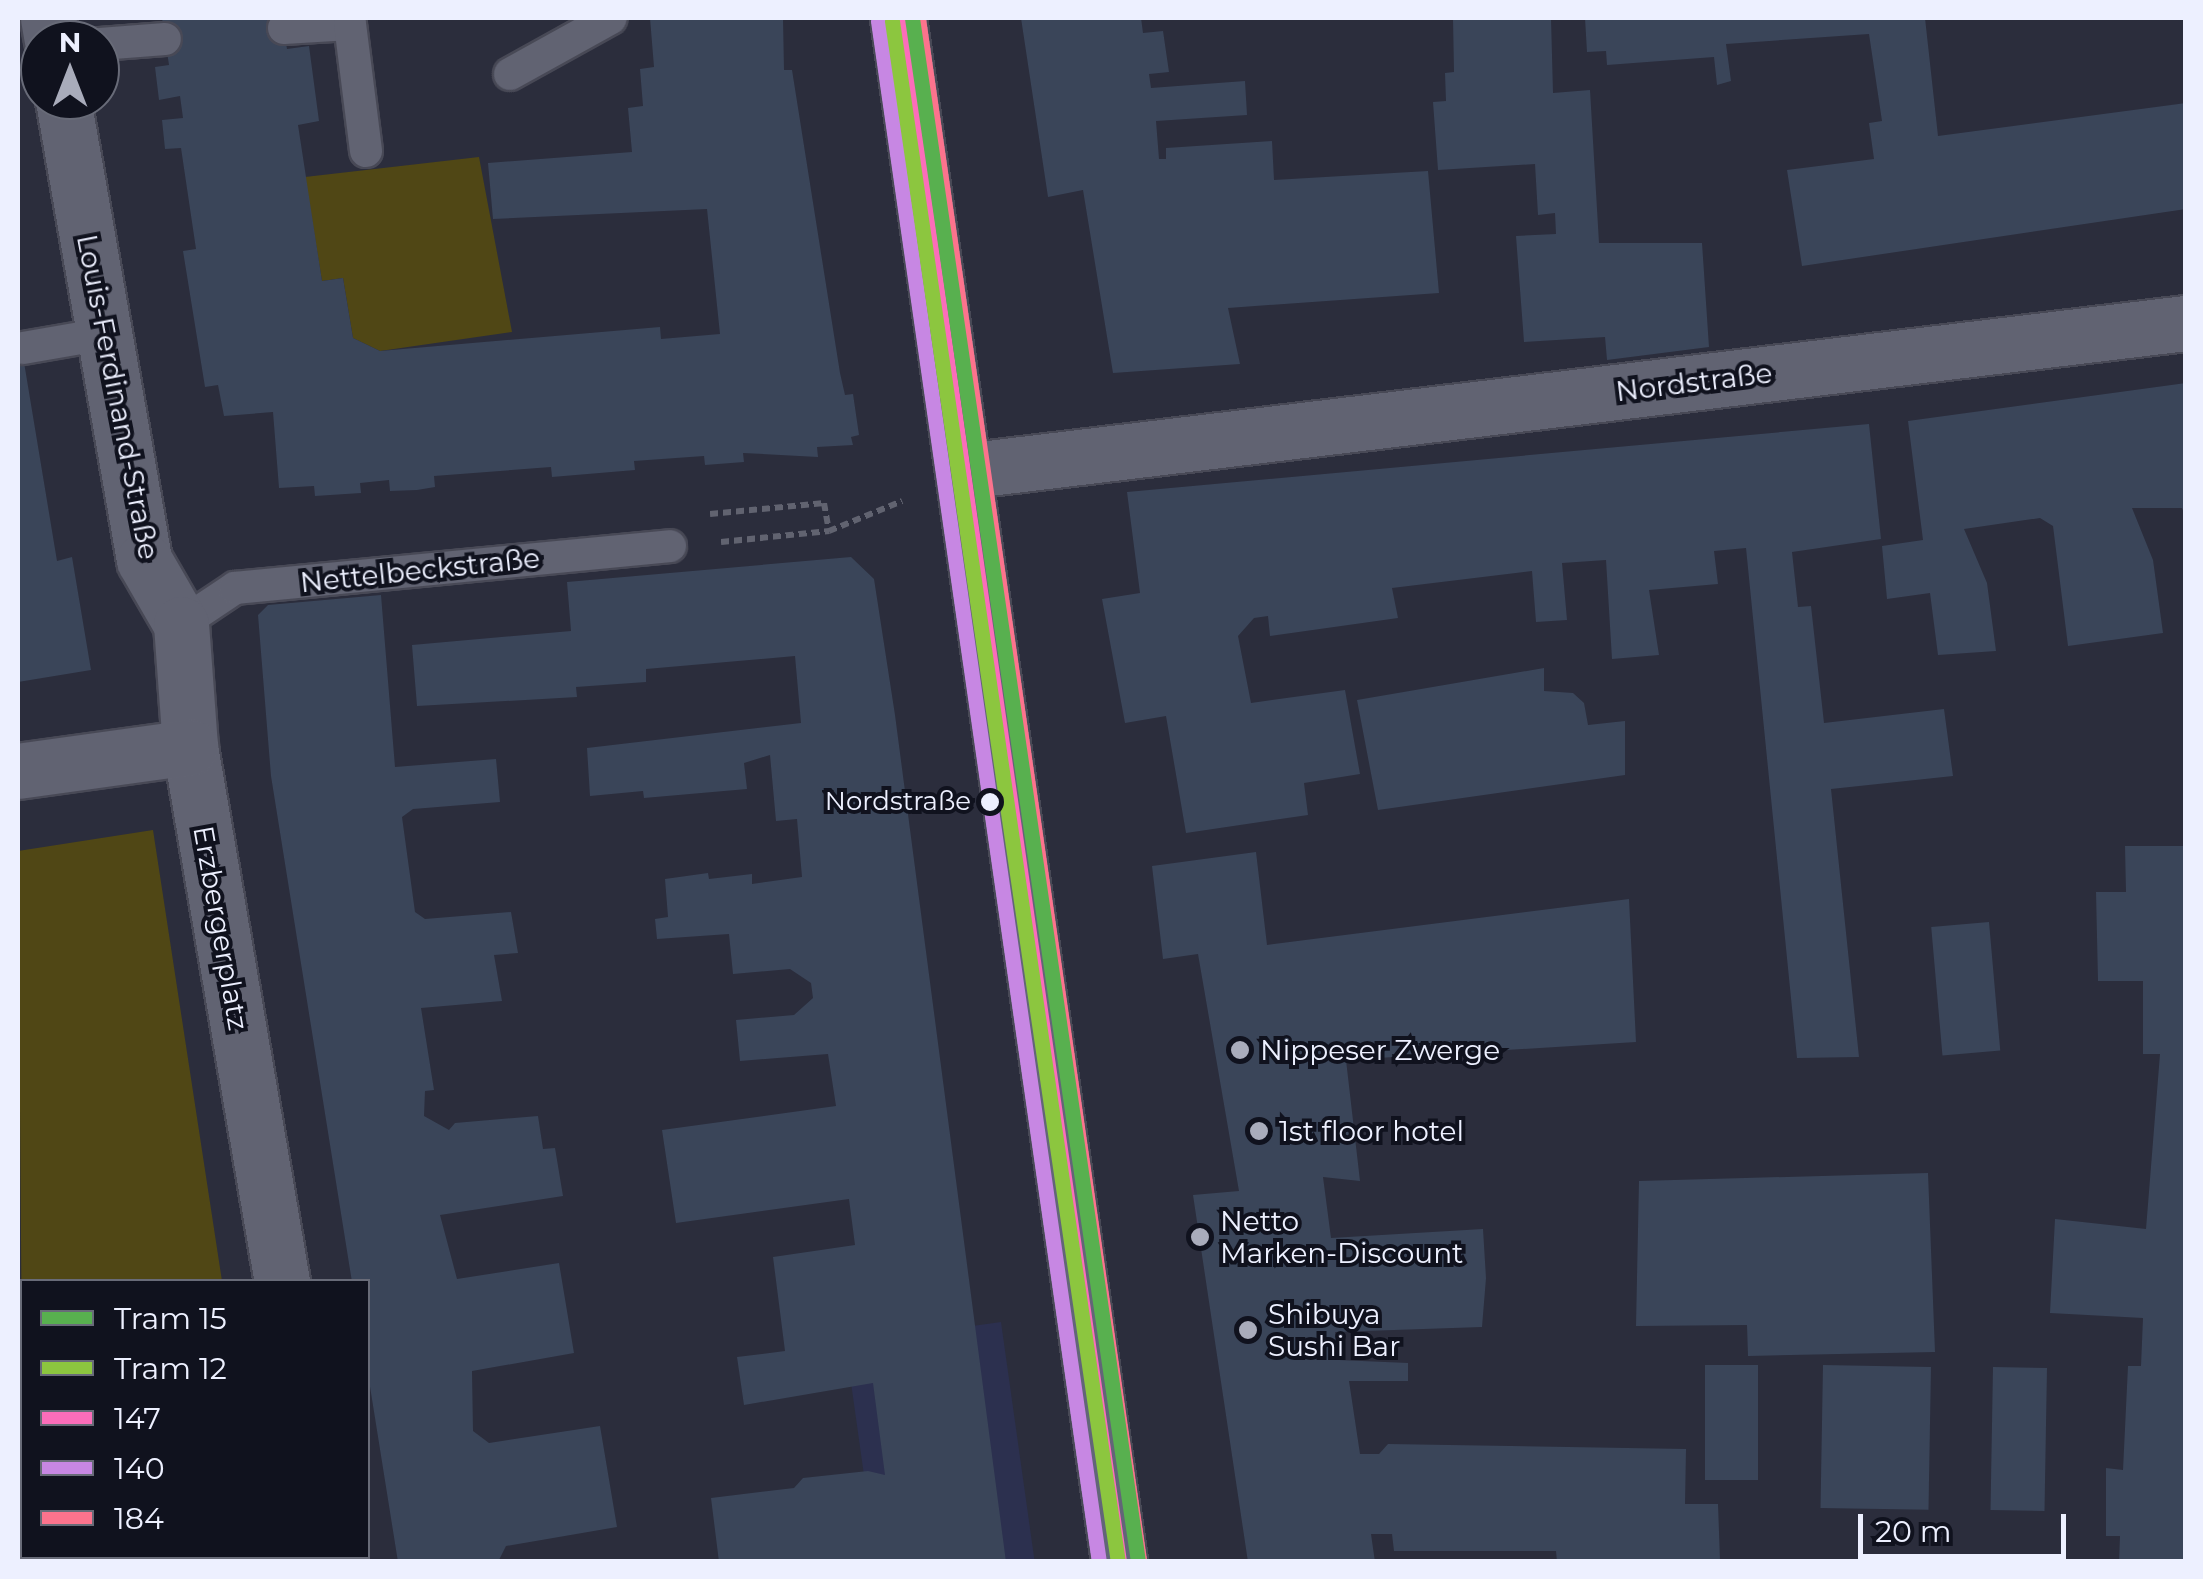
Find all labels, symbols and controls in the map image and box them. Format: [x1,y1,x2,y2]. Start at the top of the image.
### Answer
north arrow [20,20,120,120]
text: N [59,25,81,59]
street label: Louis-Ferdinand-Straße [70,232,166,562]
street label: Nordstraße [1614,356,1774,408]
street label: Nettelbeckstraße [298,541,542,599]
place label: Nordstraße [825,786,971,818]
marker: Nordstraße [980,792,1000,812]
street label: Erzbergerplatz [186,823,256,1033]
place label: Nippeser Zwerge [1260,1033,1500,1067]
marker: Nippeser Zwerge [1229,1039,1251,1061]
place label: 1st floor hotel [1279,1114,1464,1148]
marker: 1st floor hotel [1248,1120,1270,1142]
place label: Netto Marken-Discount [1220,1204,1463,1270]
marker: Netto Marken-Discount [1189,1226,1211,1248]
legend [20,1279,370,1559]
place label: Shibuya Sushi Bar [1268,1297,1400,1363]
text: Tram 15 [114,1300,227,1337]
marker: Shibuya Sushi Bar [1237,1319,1259,1341]
text: Tram 12 [114,1350,227,1387]
text: 147 [114,1400,161,1437]
text: 140 [114,1450,165,1487]
scale bar [1863,1494,2070,1556]
text: 184 [114,1500,164,1537]
text: 20 m [1875,1513,1952,1550]

